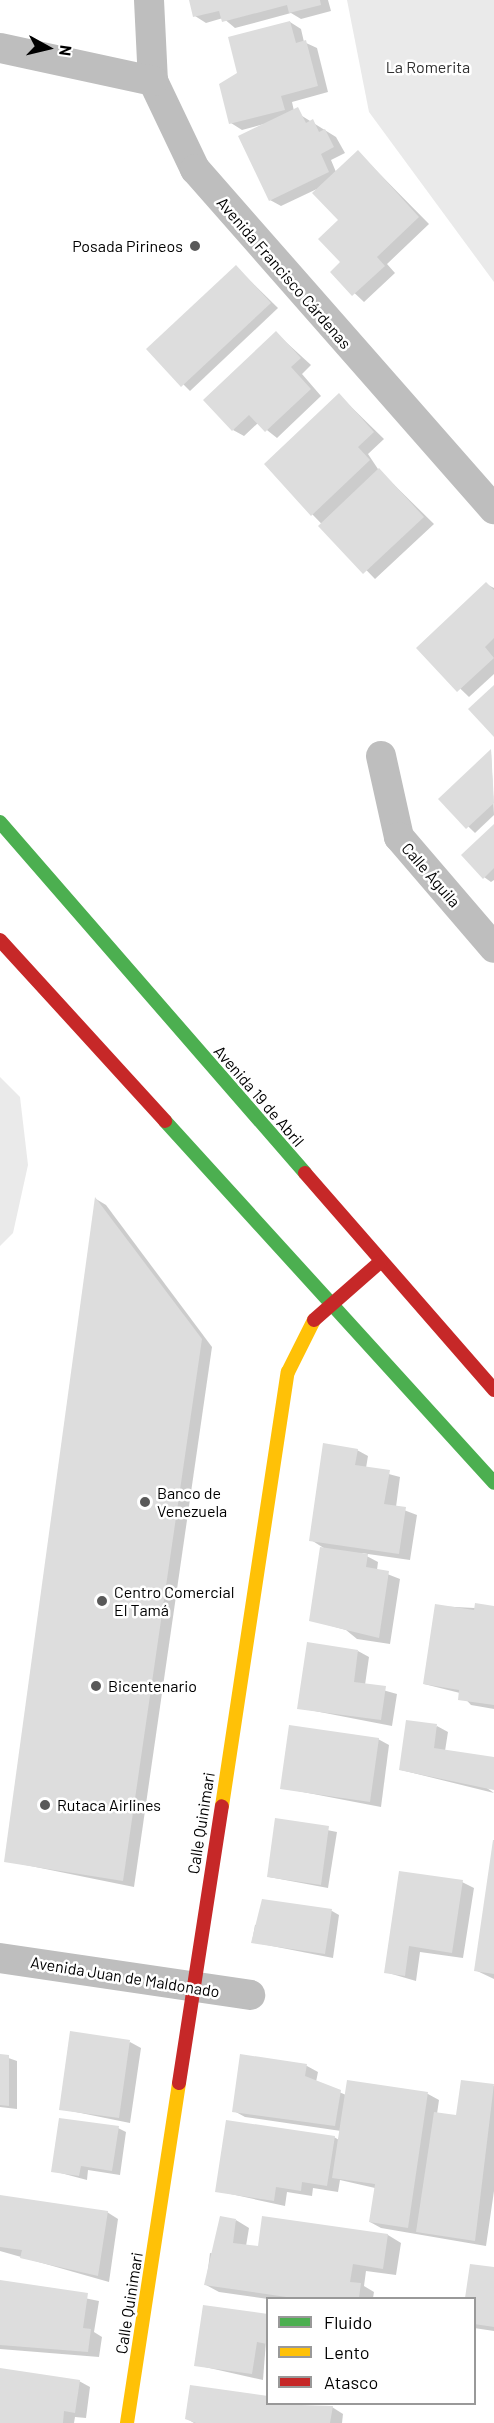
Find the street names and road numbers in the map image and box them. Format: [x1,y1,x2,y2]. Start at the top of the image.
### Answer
street label: Avenida Francisco Cárdenas [213,193,355,353]
street label: Calle Águila [398,839,464,911]
street label: Avenida 19 de Abril [210,1042,308,1150]
street label: Calle Quinimari [183,1771,219,1875]
street label: Avenida Juan de Maldonado [29,1953,221,2001]
street label: Calle Quinimari [111,2251,147,2355]

